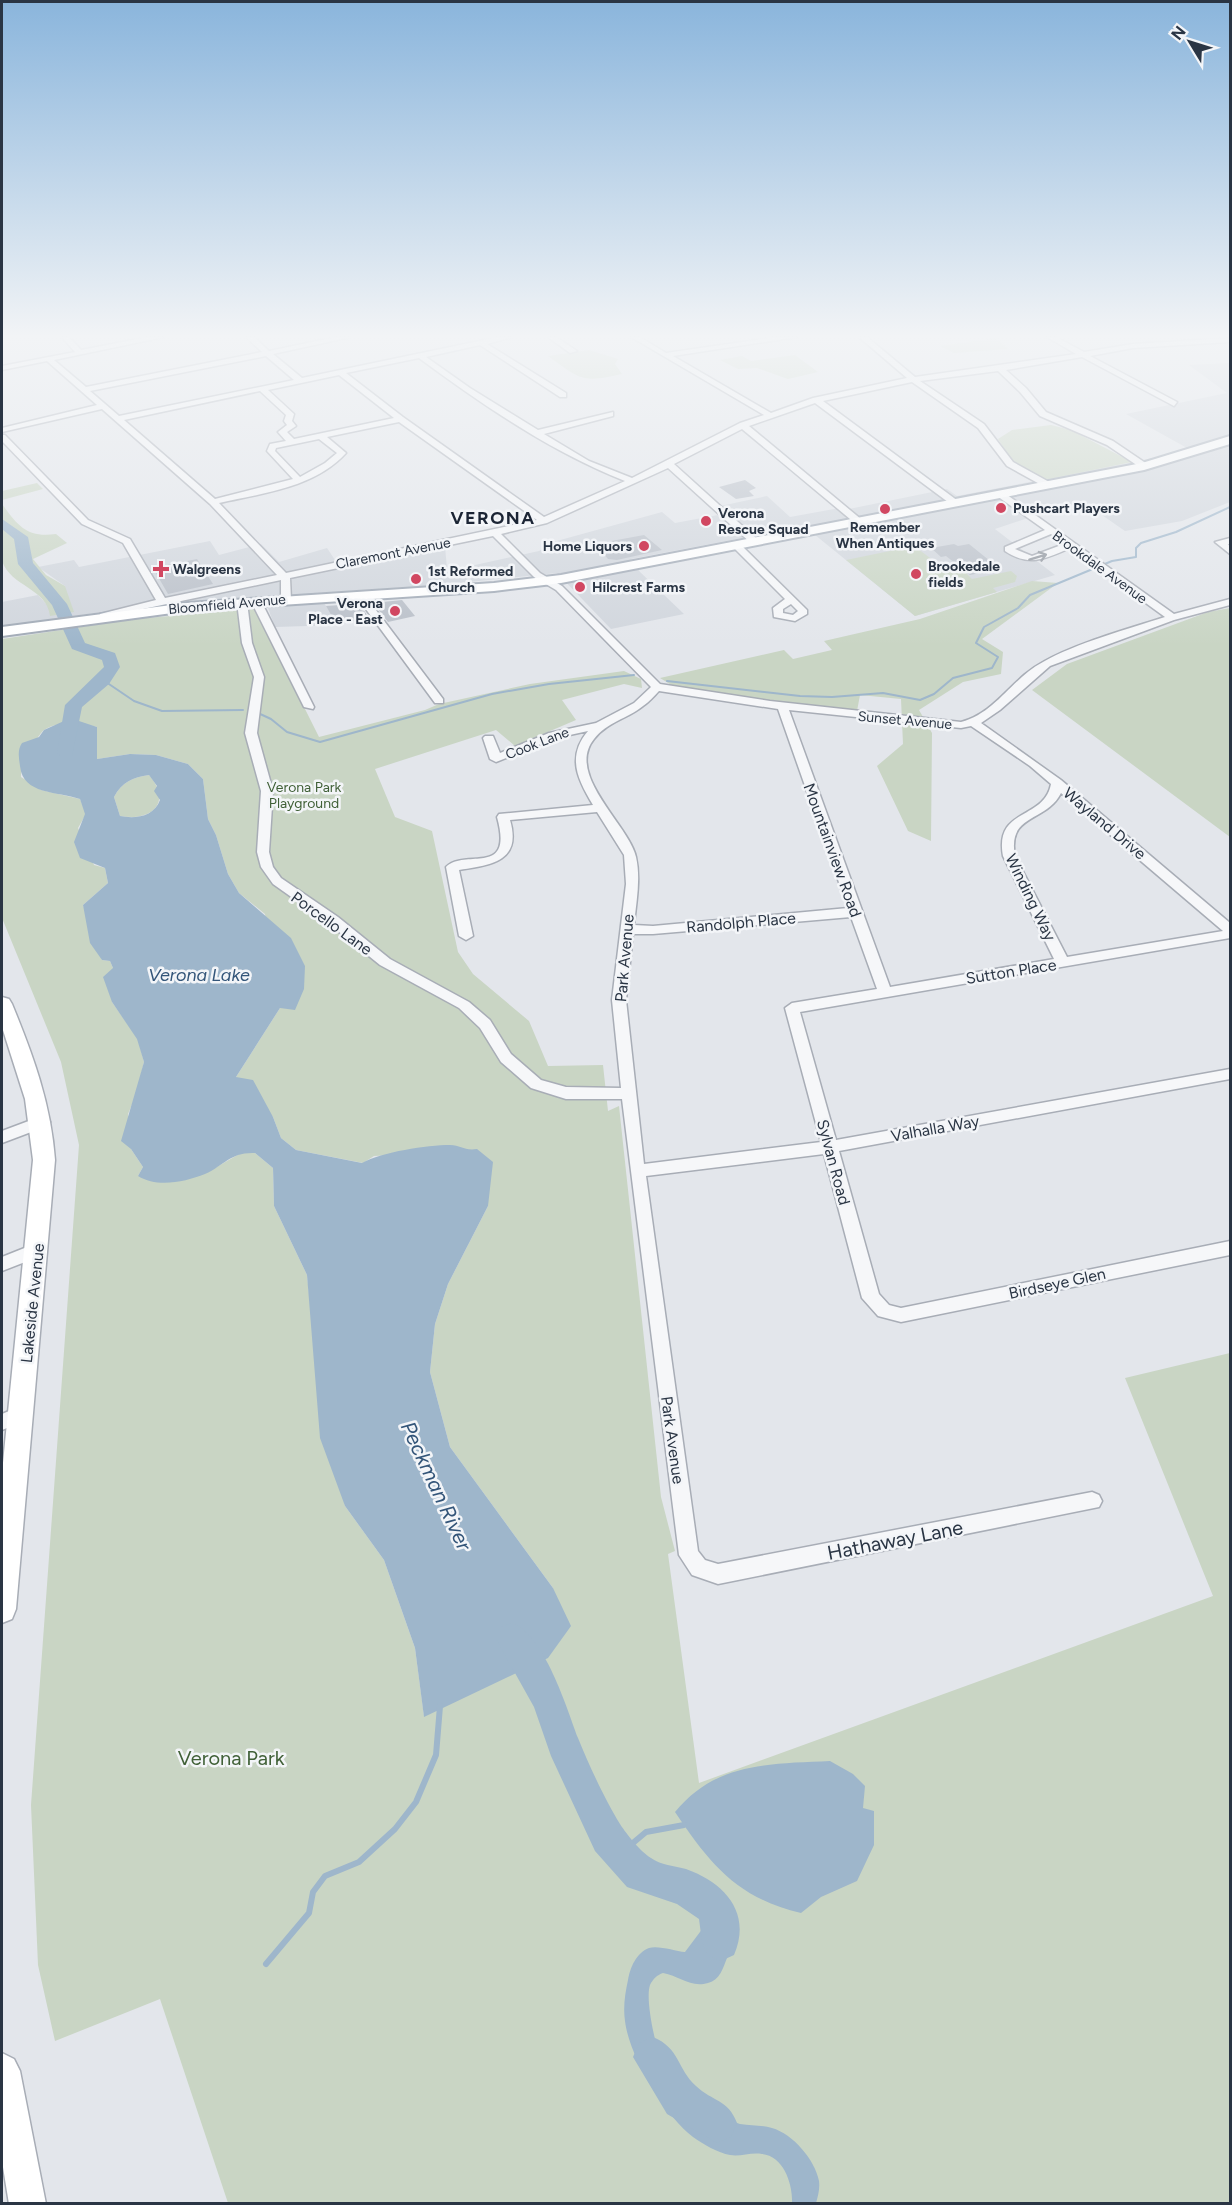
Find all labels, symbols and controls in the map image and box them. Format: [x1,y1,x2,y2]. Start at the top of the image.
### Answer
north arrow [1160,12,1220,72]
text: N [1167,22,1190,44]
place label: Pushcart Players [1013,500,1120,517]
marker: Pushcart Players [994,501,1008,515]
marker: Remember When Antiques [878,502,892,516]
place label: Verona Rescue Squad [718,505,809,538]
district label: VERONA [450,507,536,529]
marker: Verona Rescue Squad [699,514,713,528]
place label: Remember When Antiques [836,519,935,552]
street label: Brookdale Avenue [1049,527,1151,608]
street label: Claremont Avenue [334,534,452,573]
place label: Home Liquors [543,538,632,555]
marker: Home Liquors [637,539,651,553]
one-way arrow [1028,551,1047,562]
place label: Brookedale fields [928,558,1000,591]
place label: Walgreens [173,561,241,578]
marker: Walgreens [154,562,168,576]
place label: 1st Reformed Church [428,563,513,596]
marker: Brookedale fields [909,567,923,581]
marker: 1st Reformed Church [409,572,423,586]
place label: Hilcrest Farms [592,579,685,596]
marker: Hilcrest Farms [573,580,587,594]
street label: Bloomfield Avenue [168,591,287,618]
place label: Verona Place - East [308,595,383,628]
marker: Verona Place - East [388,604,402,618]
street label: Sunset Avenue [857,708,953,733]
street label: Cook Lane [503,723,572,763]
park label: Verona Park Playground [267,779,342,812]
street label: Mountainview Road [799,781,866,920]
street label: Wayland Drive [1059,783,1150,864]
street label: Winding Way [1001,851,1060,944]
street label: Porcello Lane [287,888,376,959]
street label: Randolph Place [685,908,797,937]
street label: Park Avenue [611,913,638,1003]
street label: Sutton Place [964,955,1058,988]
water label: Verona Lake [148,964,250,986]
street label: Valhalla Way [889,1111,981,1146]
street label: Sylvan Road [813,1117,854,1207]
street label: Lakeside Avenue [17,1242,48,1364]
street label: Birdseye Glen [1007,1264,1107,1303]
street label: Park Avenue [657,1395,688,1485]
water label: Peckman River [396,1417,478,1555]
street label: Hathaway Lane [825,1515,965,1565]
park label: Verona Park [178,1746,285,1770]

